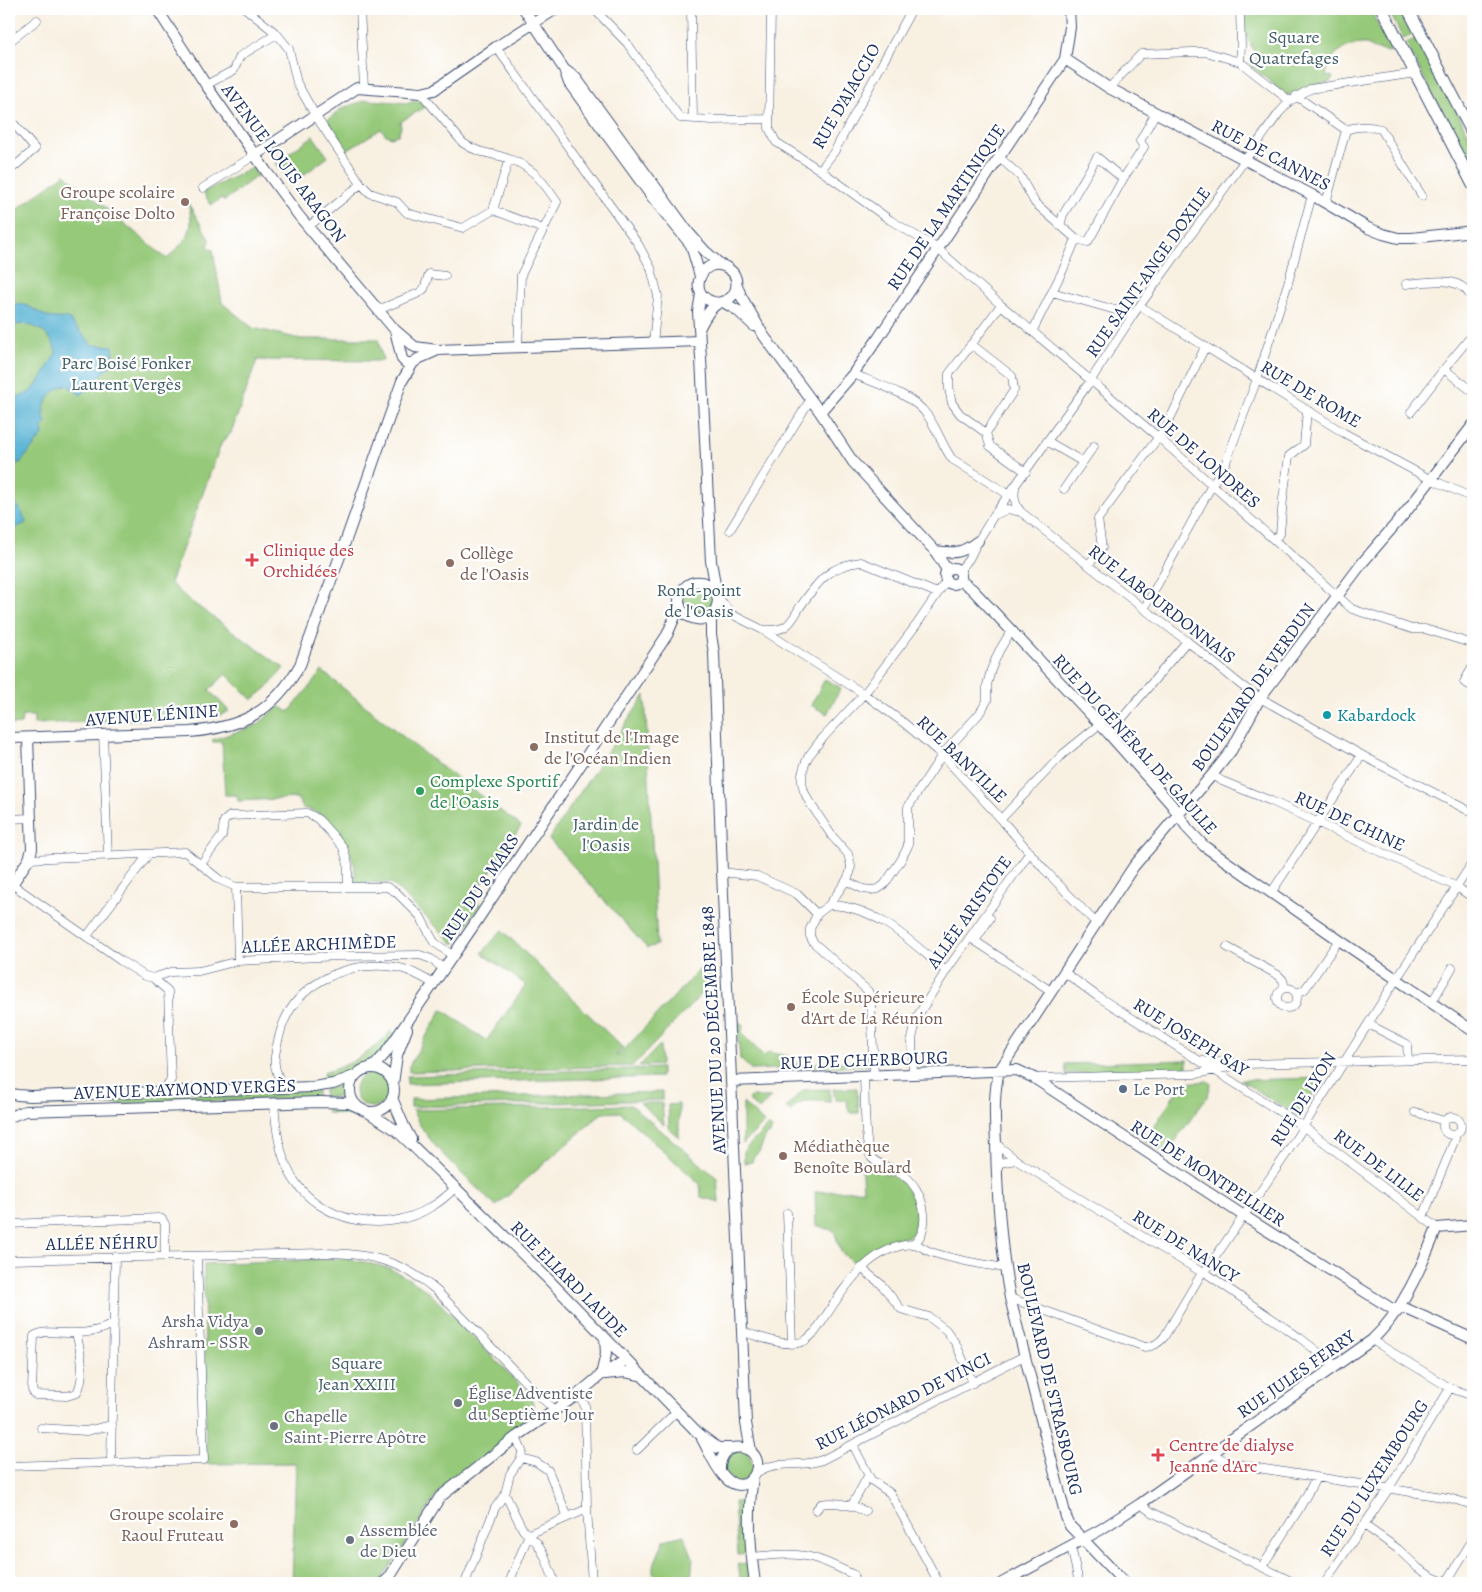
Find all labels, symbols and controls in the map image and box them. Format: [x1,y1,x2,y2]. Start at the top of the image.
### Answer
park label: Square Quatrefages [1249,25,1339,70]
street label: RUE D'AJACCIO [806,39,886,153]
street label: AVENUE LOUIS ARAGON [216,78,352,248]
street label: RUE DE CANNES [1207,113,1335,197]
street label: RUE DE LA MARTINIQUE [881,119,1011,295]
place label: Groupe scolaire Françoise Dolto [60,180,175,225]
street label: RUE SAINT-ANGE DOXILE [1080,182,1216,362]
marker: Groupe scolaire Françoise Dolto [179,196,191,208]
park label: Parc Boisé Fonker Laurent Vergès [61,351,191,396]
street label: RUE DE ROME [1256,355,1366,433]
street label: RUE DE LONDRES [1142,402,1266,514]
place label: Clinique des Orchidées [263,538,354,583]
street label: RUE LABOURDONNAIS [1083,539,1241,669]
place label: Collège de l'Oasis [460,541,529,586]
marker: Clinique des Orchidées [245,553,259,567]
marker: Collège de l'Oasis [444,557,456,569]
park label: Rond-point de l'Oasis [656,578,742,623]
street label: BOULEVARD DE VERDUN [1186,598,1320,776]
street label: RUE DU GÉNÉRAL DE GAULLE [1047,648,1223,840]
street label: AVENUE LÉNINE [84,698,219,732]
place label: Kabardock [1337,703,1416,727]
marker: Kabardock [1321,709,1333,721]
street label: RUE BANVILLE [912,710,1012,808]
place label: Institut de l'Image de l'Océan Indien [544,725,679,770]
marker: Institut de l'Image de l'Océan Indien [528,741,540,753]
place label: Complexe Sportif de l'Oasis [430,769,561,814]
marker: Complexe Sportif de l'Oasis [414,785,426,797]
street label: RUE DE CHINE [1291,785,1409,857]
park label: Jardin de l'Oasis [573,812,639,857]
street label: RUE DU 8 MARS [435,829,525,945]
street label: ALLÉE ARISTOTE [921,851,1017,974]
street label: AVENUE DU 20 DÉCEMBRE 1848 [695,905,732,1156]
street label: ALLÉE ARCHIMÈDE [240,929,397,959]
place label: École Supérieure d'Art de La Réunion [801,985,943,1030]
street label: RUE JOSEPH SAY [1129,992,1254,1083]
marker: École Supérieure d'Art de La Réunion [785,1001,797,1013]
street label: RUE DE CHERBOURG [779,1045,949,1075]
street label: RUE DE LYON [1264,1047,1342,1151]
street label: AVENUE RAYMOND VERGÈS [72,1073,297,1105]
place label: Le Port [1133,1077,1185,1101]
marker: Le Port [1117,1083,1129,1095]
street label: RUE DE MONTPELLIER [1126,1114,1290,1232]
street label: RUE DE LILLE [1329,1123,1429,1207]
place label: Médiathèque Benoîte Boulard [793,1134,912,1179]
marker: Médiathèque Benoîte Boulard [777,1150,789,1162]
street label: RUE DE NANCY [1128,1204,1245,1289]
street label: RUE ELIARD LAUDE [505,1215,633,1343]
street label: ALLÉE NÉHRU [44,1230,159,1256]
street label: BOULEVARD DE STRASBOURG [1011,1260,1089,1498]
place label: Arsha Vidya Ashram - SSR [147,1309,250,1354]
street label: RUE JULES FERRY [1232,1323,1361,1424]
marker: Arsha Vidya Ashram - SSR [253,1325,265,1337]
street label: RUE LÉONARD DE VINCI [811,1346,995,1456]
park label: Square Jean XXIII [318,1351,396,1396]
place label: Église Adventiste du Septième Jour [468,1381,594,1426]
street label: RUE DU LUXEMBOURG [1314,1395,1434,1561]
marker: Église Adventiste du Septième Jour [452,1397,464,1409]
place label: Chapelle Saint-Pierre Apôtre [284,1404,426,1449]
marker: Chapelle Saint-Pierre Apôtre [268,1420,280,1432]
place label: Centre de dialyse Jeanne d'Arc [1169,1433,1294,1478]
marker: Centre de dialyse Jeanne d'Arc [1151,1448,1165,1462]
place label: Groupe scolaire Raoul Fruteau [110,1502,224,1547]
marker: Groupe scolaire Raoul Fruteau [228,1518,240,1530]
place label: Assemblée de Dieu [359,1518,438,1563]
marker: Assemblée de Dieu [344,1534,356,1546]

